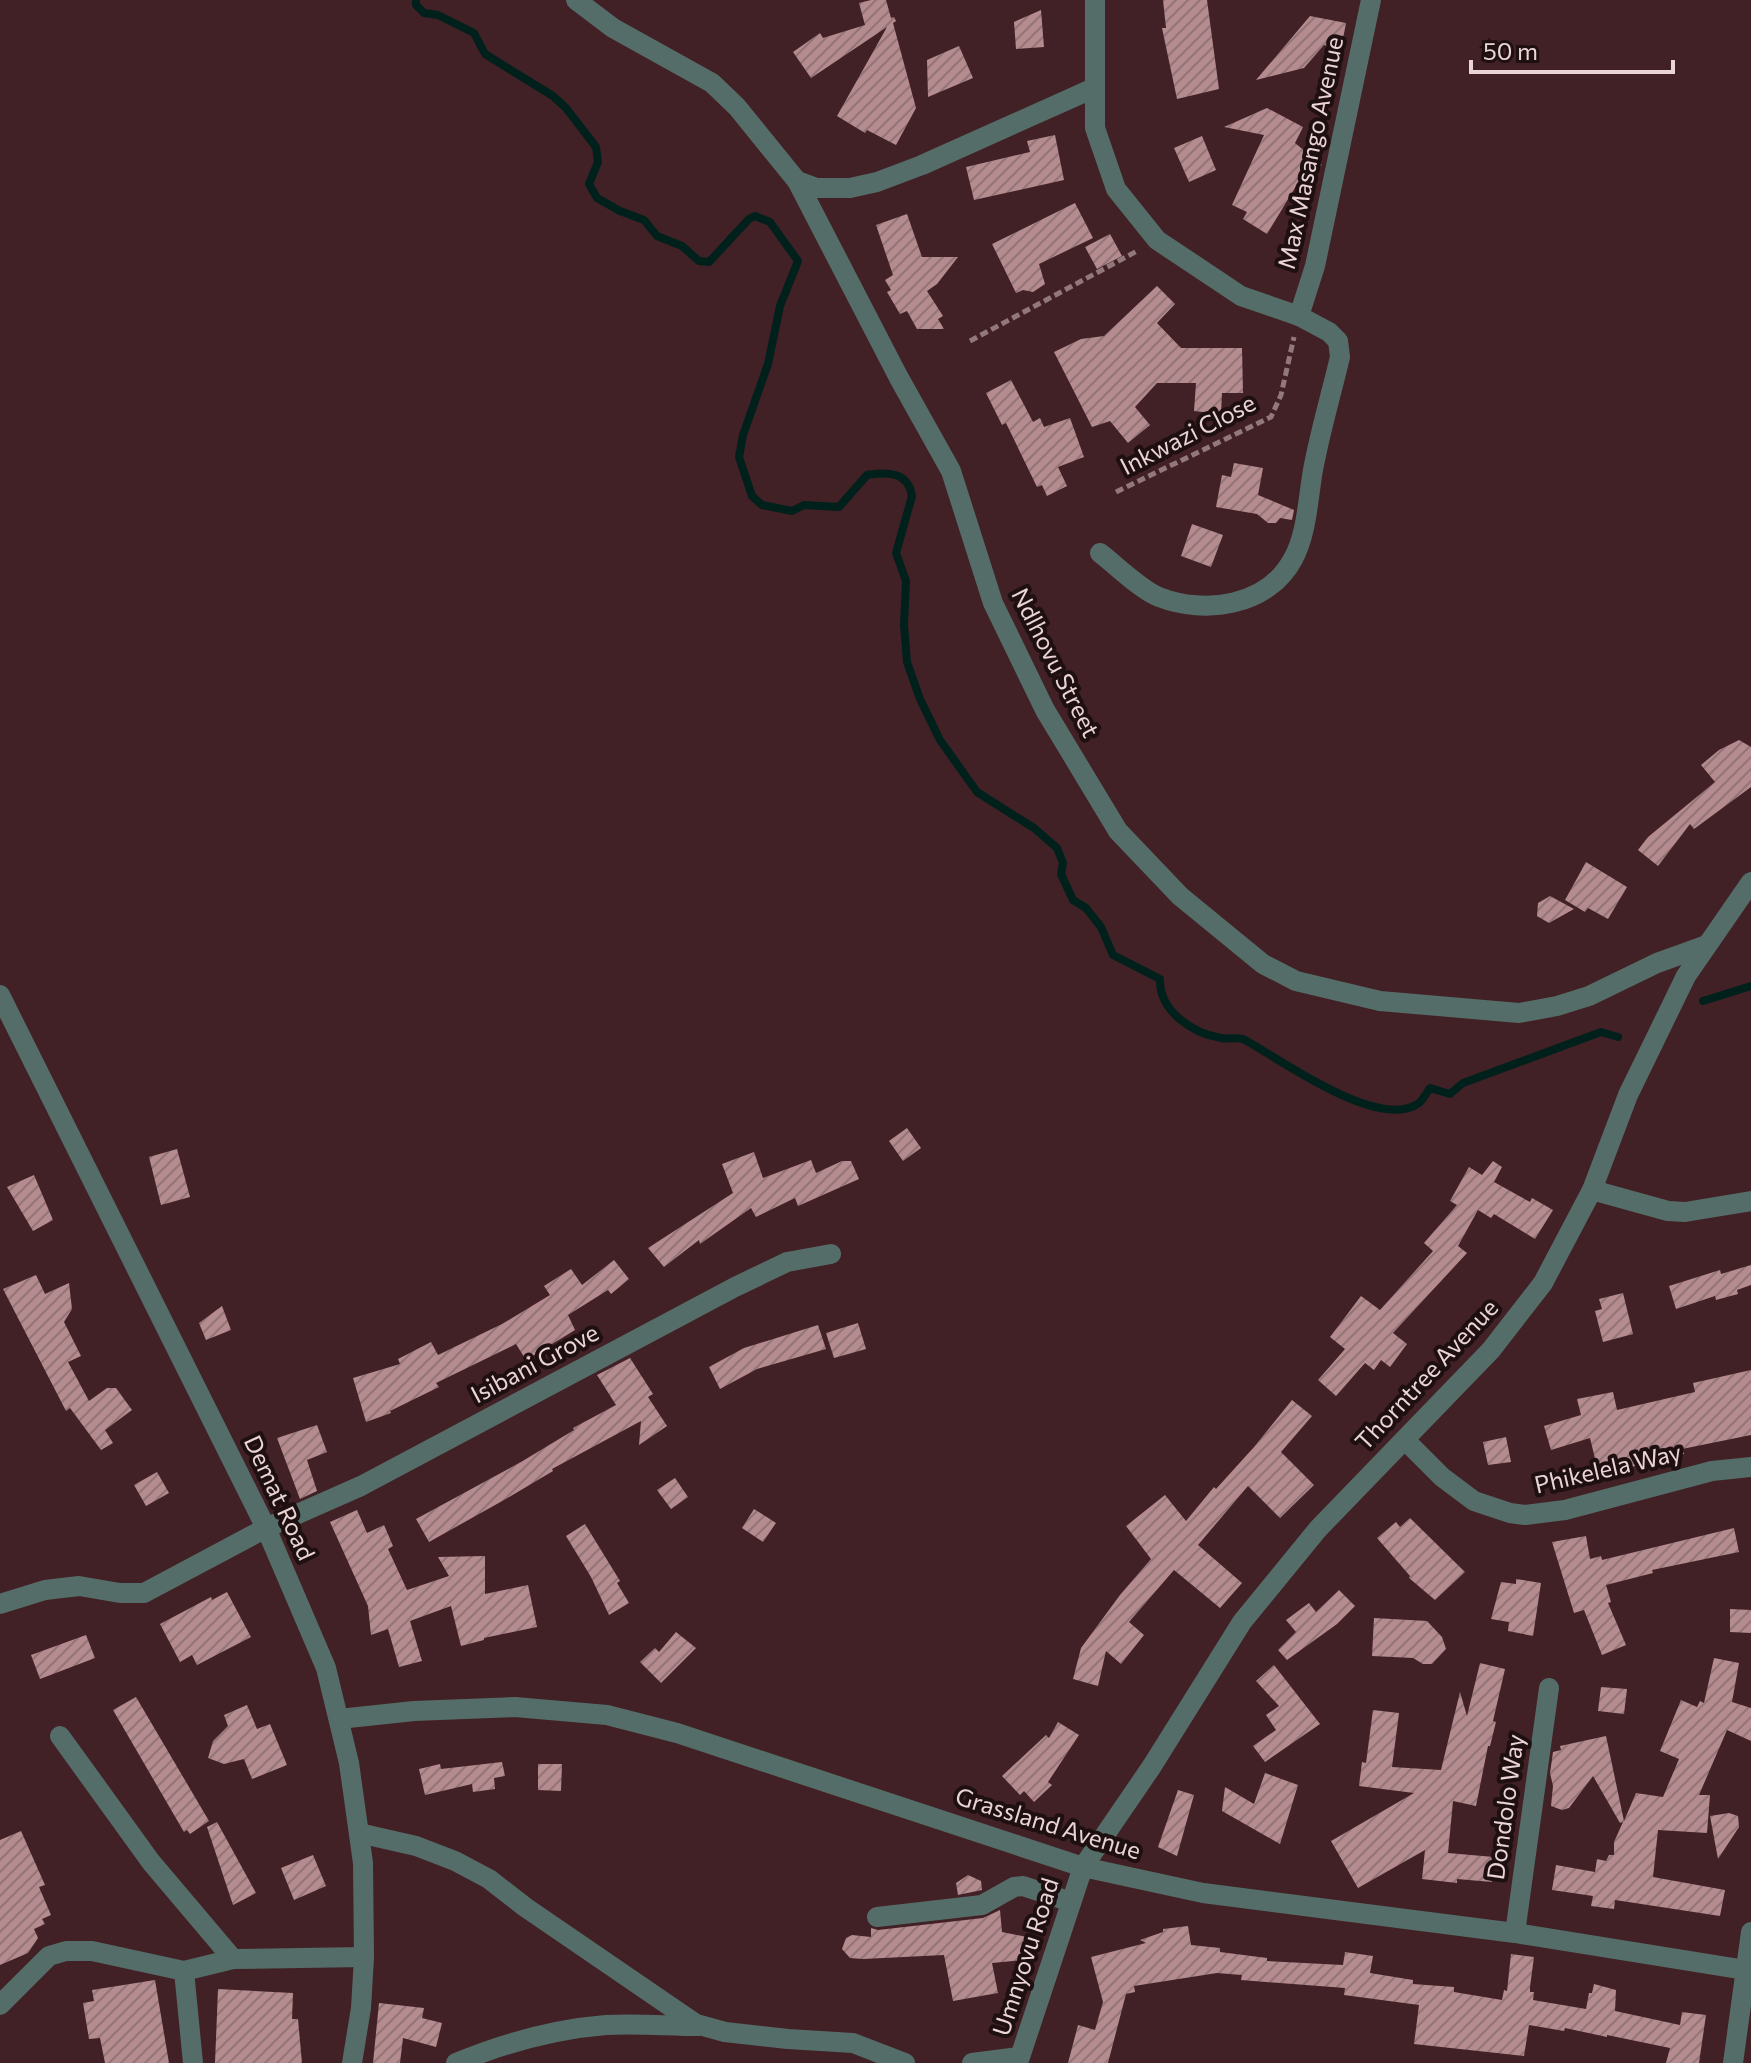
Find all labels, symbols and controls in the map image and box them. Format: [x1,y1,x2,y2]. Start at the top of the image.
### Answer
scale bar [1471,24,1673,74]
street label: Max Masango Avenue [1271,34,1348,272]
text: 50 m [1483,36,1538,65]
street label: Inkwazi Close [1115,387,1260,480]
street label: Ndlhovu Street [1006,583,1107,742]
street label: Thorntree Avenue [1349,1293,1503,1455]
street label: Isibani Grove [466,1317,603,1408]
street label: Demat Road [239,1430,322,1564]
street label: Phikelela Way [1531,1437,1684,1499]
street label: Dondolo Way [1480,1732,1529,1882]
street label: Grassland Avenue [952,1781,1145,1865]
street label: Umnyovu Road [985,1874,1064,2039]

